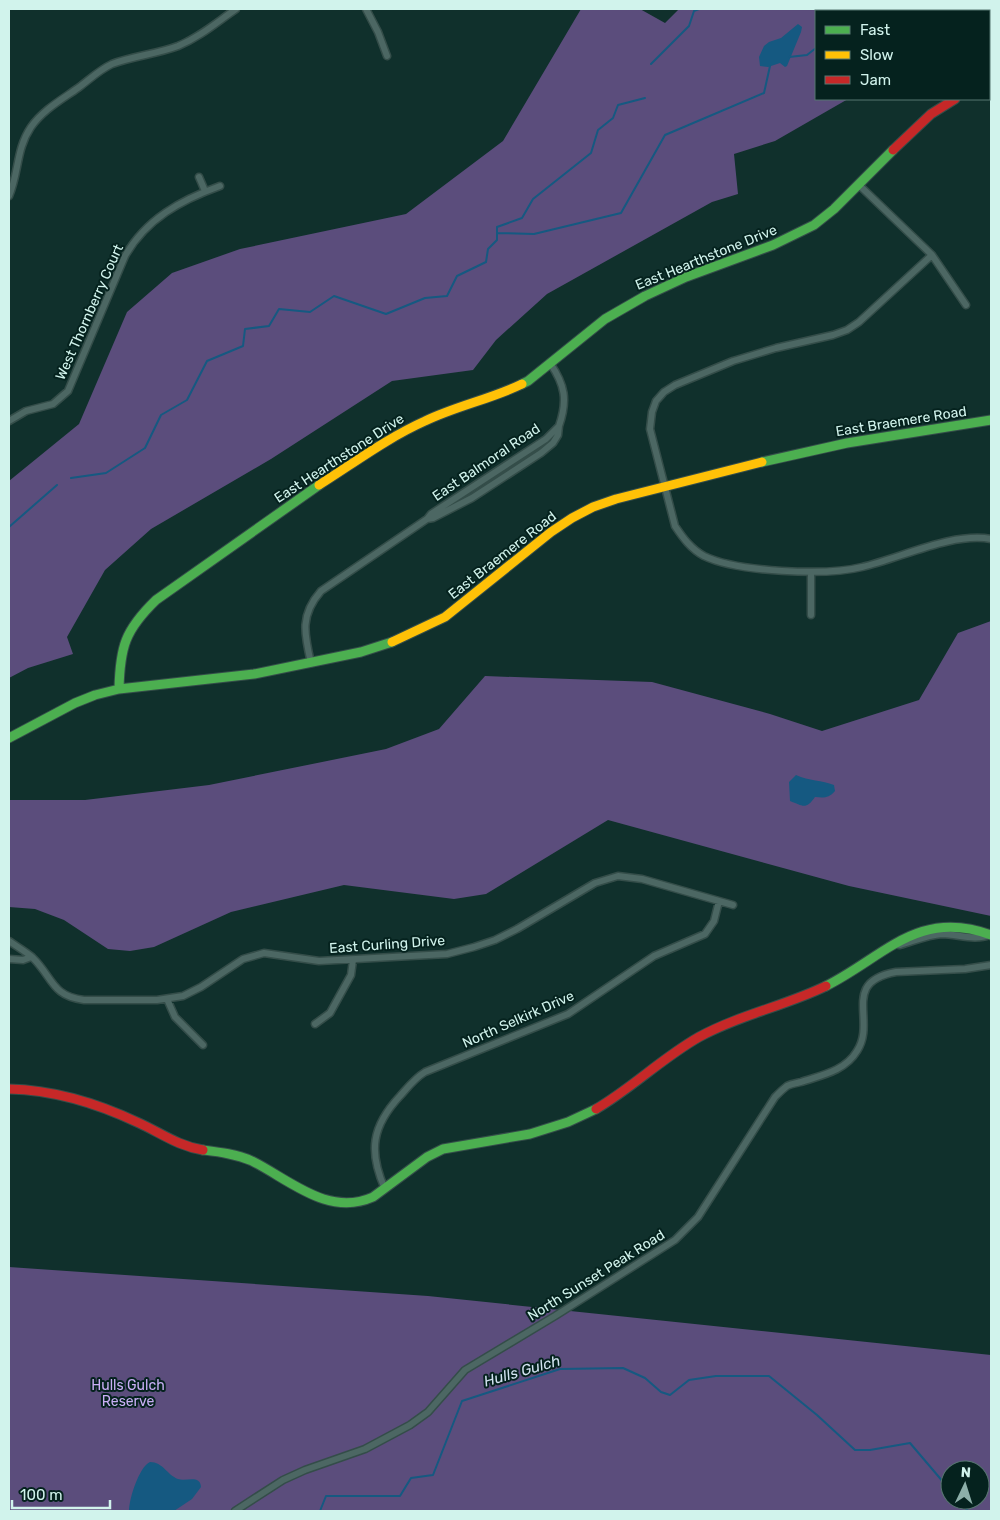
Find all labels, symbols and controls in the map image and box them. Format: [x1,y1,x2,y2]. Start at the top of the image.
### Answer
legend [815,10,990,100]
text: Fast [860,21,890,39]
text: Slow [860,46,893,64]
text: Jam [860,71,891,89]
street label: East Hearthstone Drive [633,221,780,294]
street label: West Thornberry Court [52,241,127,383]
street label: East Braemere Road [834,403,968,440]
street label: East Hearthstone Drive [271,410,407,507]
street label: East Balmoral Road [429,420,543,505]
street label: East Braemere Road [445,508,560,603]
street label: East Curling Drive [329,932,446,957]
street label: North Selkirk Drive [460,987,577,1052]
street label: North Sunset Peak Road [525,1226,668,1325]
water label: Hulls Gulch [482,1351,562,1391]
park label: Hulls Gulch Reserve [91,1377,165,1410]
north arrow [940,1460,990,1510]
text: N [960,1464,971,1481]
scale bar [12,1478,110,1510]
text: 100 m [20,1486,62,1504]

